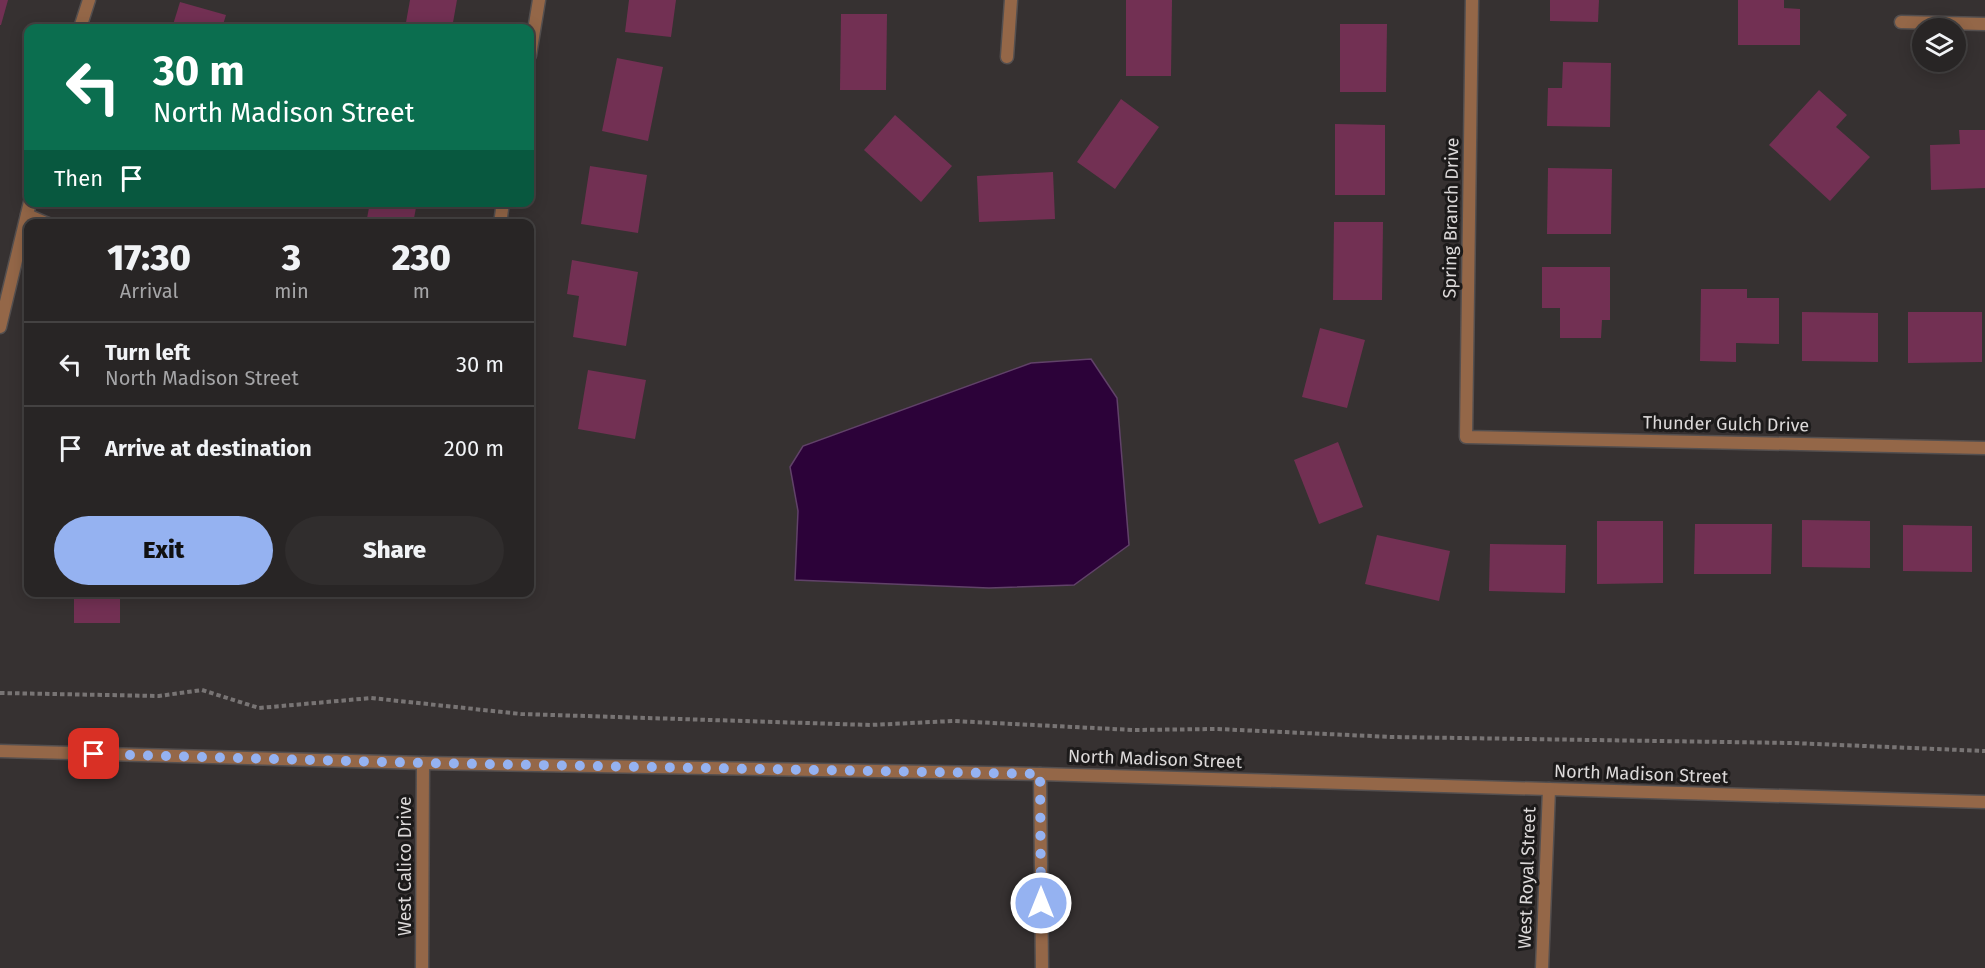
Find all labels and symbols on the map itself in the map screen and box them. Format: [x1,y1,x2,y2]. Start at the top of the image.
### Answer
street label: Spring Branch Drive [1439,137,1463,299]
street label: Thunder Gulch Drive [1643,412,1809,436]
pin [68,728,119,779]
street label: North Madison Street [1068,745,1243,773]
street label: North Madison Street [1554,760,1729,788]
street label: West Calico Drive [394,796,416,936]
street label: West Royal Street [1514,806,1540,949]
position arrow [1009,871,1073,935]

